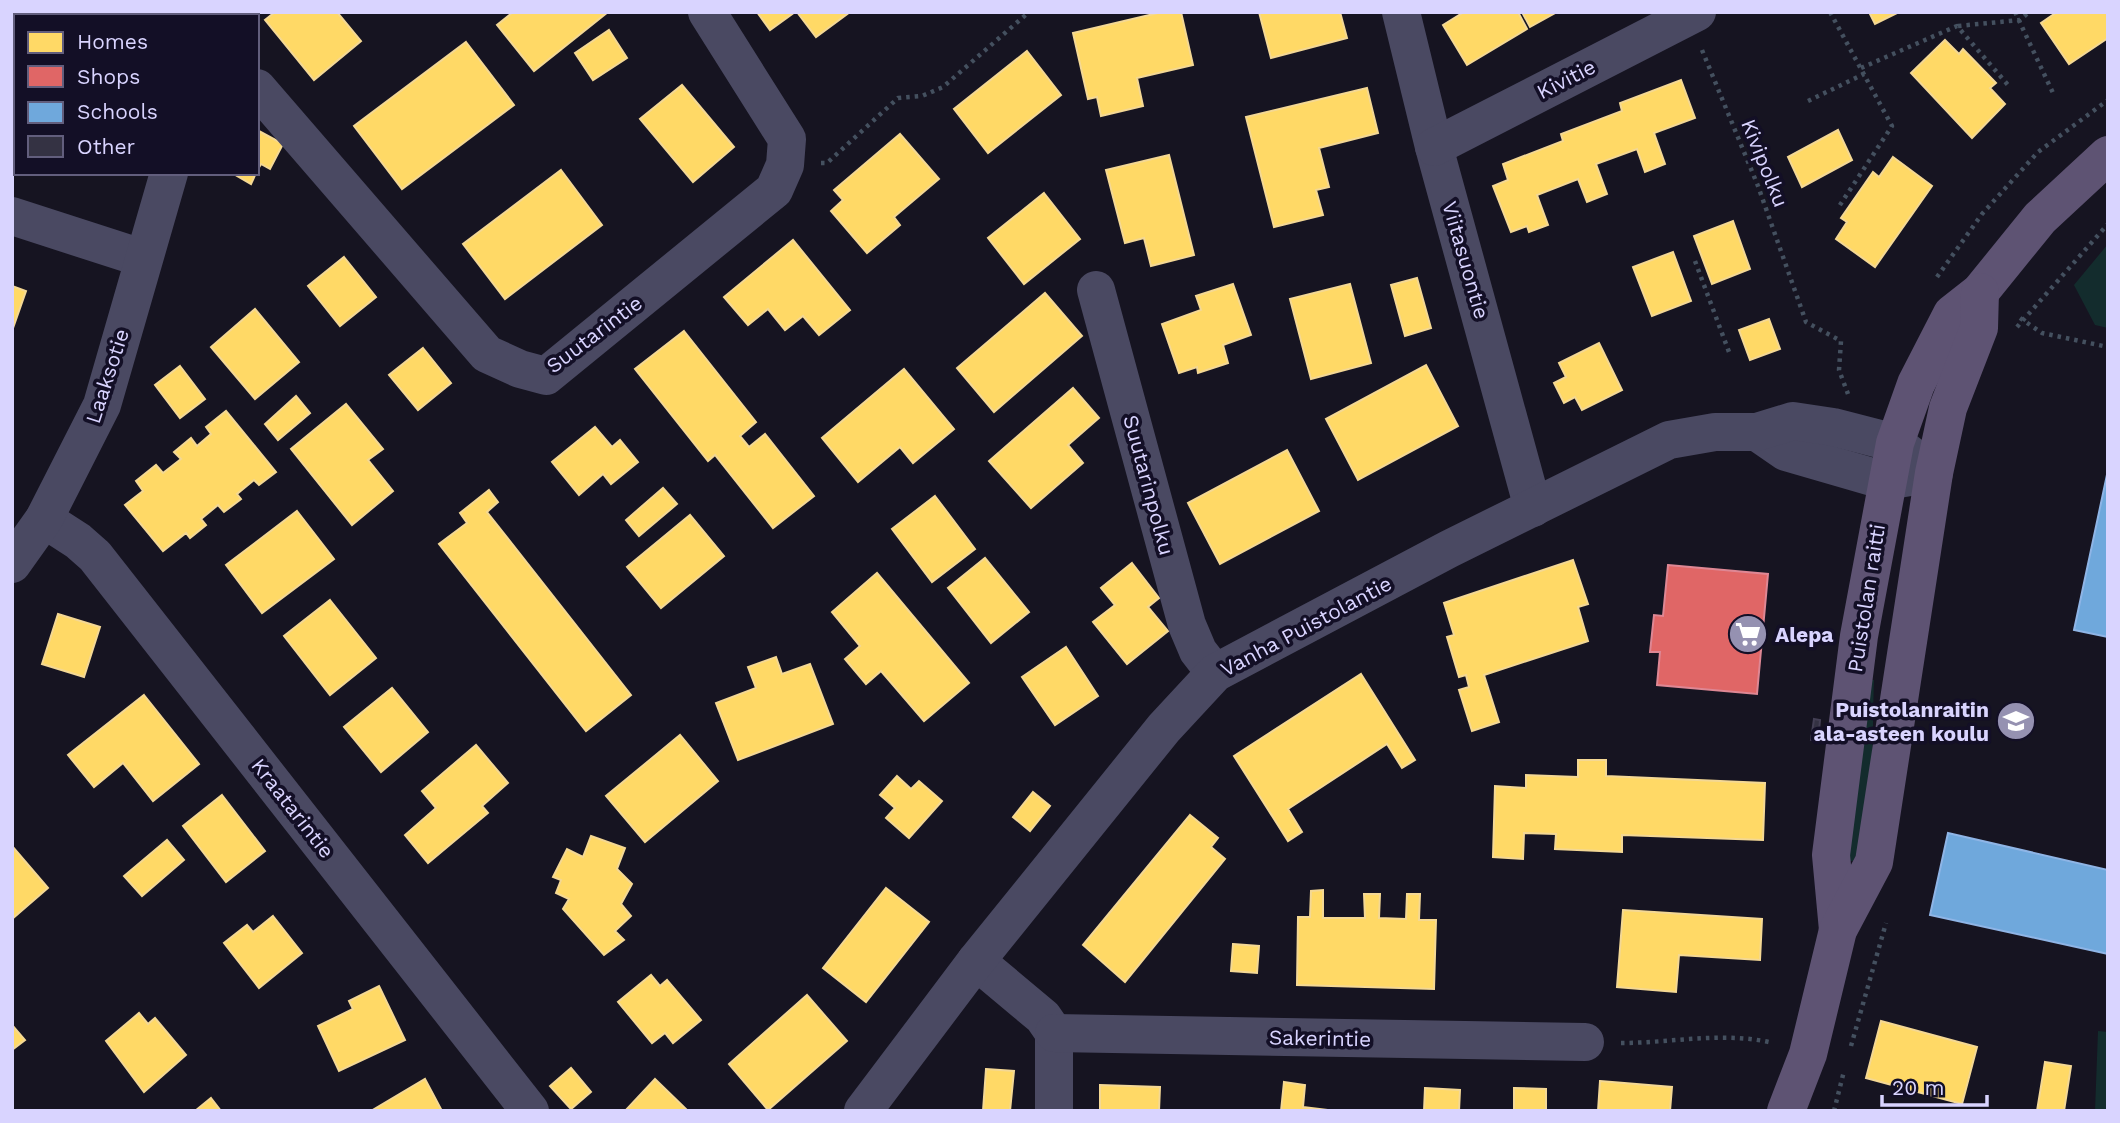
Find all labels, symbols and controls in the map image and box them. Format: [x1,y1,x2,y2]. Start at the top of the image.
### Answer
legend [14,14,259,175]
text: Homes [77,29,148,54]
street label: Kivitie [1533,54,1599,104]
text: Shops [77,64,140,89]
text: Schools [77,99,158,124]
street label: Kivipolku [1736,115,1794,211]
text: Other [77,134,136,159]
street label: Viitasuontie [1437,198,1495,322]
street label: Suutarintie [541,290,647,378]
street label: Laaksotie [80,326,134,426]
street label: Suutarinpolku [1118,412,1180,558]
street label: Puistolan raitti [1842,522,1890,674]
street label: Vanha Puistolantie [1216,570,1396,682]
supermarket icon: Alepa [1727,613,1769,655]
place label: Alepa [1775,622,1834,647]
place label: Puistolanraitin ala-asteen koulu [1814,697,1989,746]
school or university icon: Puistolanraitin ala-asteen koulu [1995,700,2037,742]
street label: Kraatarintie [246,753,340,863]
street label: Sakerintie [1269,1025,1371,1051]
scale bar [1882,1064,1987,1108]
text: 20 m [1892,1075,1944,1100]

